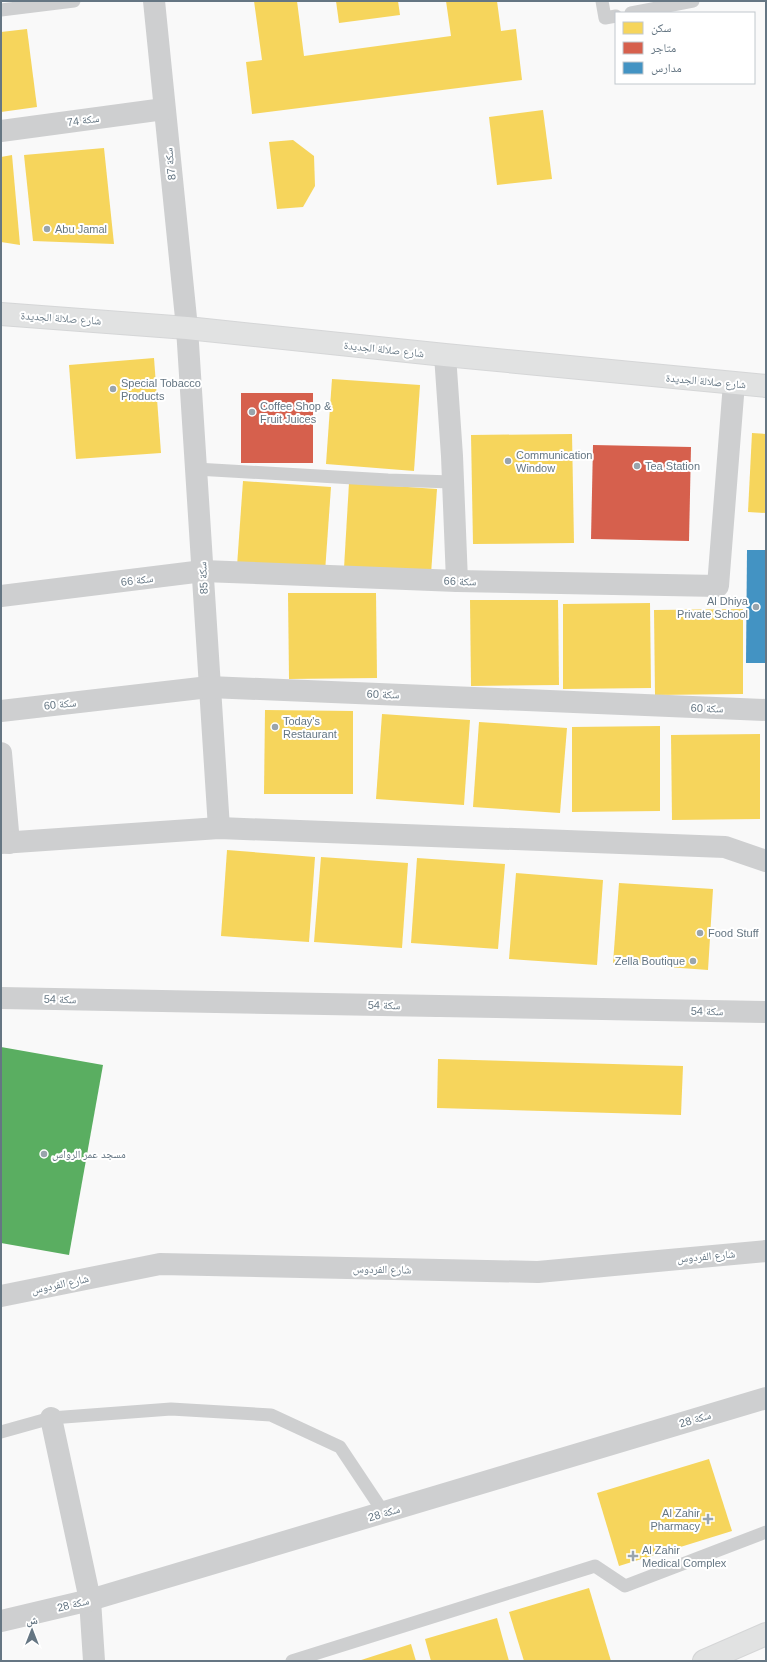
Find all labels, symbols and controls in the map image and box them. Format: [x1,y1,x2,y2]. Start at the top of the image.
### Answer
legend [615,12,755,84]
text: سكن [651,21,672,35]
text: متاجر [650,41,676,55]
text: مدارس [651,61,682,75]
street label: سكة 74 [66,112,100,128]
street label: سكة 87 [162,147,178,181]
place label: Abu Jamal [55,223,107,235]
marker: Abu Jamal [42,224,52,234]
street label: شارع صلالة الجديدة [20,309,102,328]
street label: شارع صلالة الجديدة [343,339,425,360]
street label: شارع صلالة الجديدة [665,372,747,391]
place label: Special Tobacco Products [121,377,201,402]
marker: Special Tobacco Products [108,384,118,394]
place label: Coffee Shop & Fruit Juices [260,400,332,425]
marker: Coffee Shop & Fruit Juices [247,407,257,417]
place label: Communication Window [516,449,592,474]
marker: Communication Window [503,456,513,466]
place label: Tea Station [645,460,700,472]
marker: Tea Station [632,461,642,471]
street label: سكة 85 [196,561,210,595]
street label: سكة 66 [120,572,154,588]
street label: سكة 66 [444,574,476,588]
place label: Al Dhiya Private School [677,595,749,620]
marker: Al Dhiya Private School [751,602,761,612]
street label: سكة 60 [367,687,399,701]
street label: سكة 60 [43,696,77,712]
street label: سكة 60 [691,701,723,715]
place label: Today's Restaurant [283,715,337,740]
marker: Today's Restaurant [270,722,280,732]
place label: Food Stuff [708,927,759,939]
marker: Food Stuff [695,928,705,938]
place label: Zella Boutique [615,955,685,967]
marker: Zella Boutique [688,956,698,966]
street label: سكة 54 [44,993,76,1005]
street label: سكة 54 [368,999,400,1011]
street label: سكة 54 [691,1005,723,1017]
place label: مسجد عمر الرواس [52,1148,126,1161]
marker: مسجد عمر الرواس [39,1149,49,1159]
street label: شارع الفردوس [676,1247,736,1266]
street label: شارع الفردوس [353,1262,411,1277]
street label: شارع الفردوس [30,1272,90,1297]
street label: سكة 28 [678,1408,712,1430]
street label: سكة 28 [367,1502,401,1524]
place label: Al Zahir Pharmacy [650,1507,700,1532]
marker: Al Zahir Pharmacy [703,1514,713,1524]
place label: Al Zahir Medical Complex [642,1544,727,1569]
marker: Al Zahir Medical Complex [627,1550,639,1562]
street label: سكة 28 [56,1594,90,1614]
north arrow [12,1610,52,1650]
text: ش [26,1614,38,1628]

